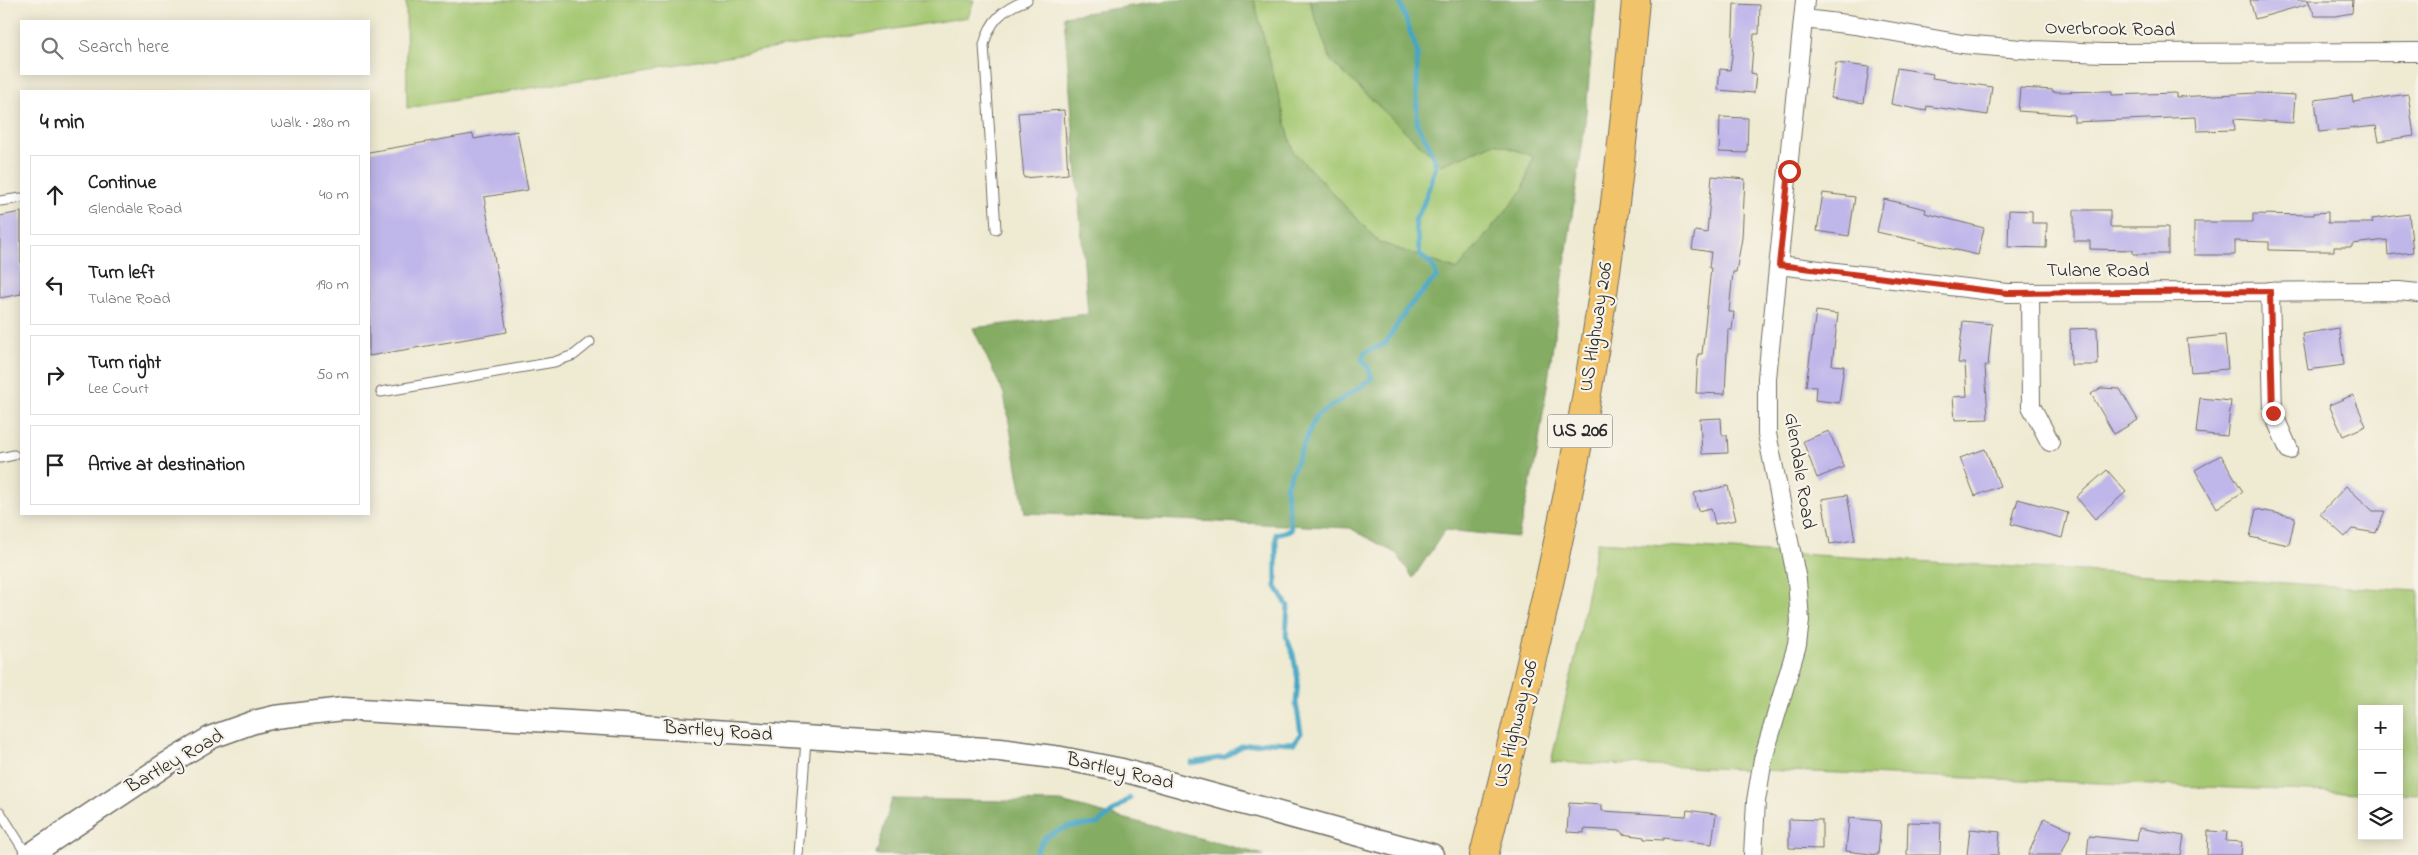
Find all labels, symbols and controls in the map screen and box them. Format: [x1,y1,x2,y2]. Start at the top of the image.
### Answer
street label: Overbrook Road [2044,14,2176,46]
search box [20,20,370,75]
icon: search [38,34,66,62]
text: Search here [78,34,169,61]
text: 4 min [40,108,84,138]
text: Walk · 280 m [271,111,350,135]
route start [1778,160,1801,183]
text: Continue [88,170,156,197]
icon: ahead [41,181,69,209]
text: 40 m [319,183,349,207]
text: Glendale Road [88,197,182,221]
street label: Tulane Road [2046,257,2150,286]
text: Turn left [88,260,155,287]
street label: US Highway 206 [1572,260,1623,394]
icon: left [41,271,69,299]
text: 190 m [316,273,349,297]
text: Tulane Road [88,287,171,311]
text: Turn right [88,350,161,377]
icon: right [41,361,69,389]
text: 50 m [317,363,349,387]
text: Lee Court [88,377,149,401]
route end [2262,402,2285,425]
street label: Glendale Road [1775,411,1823,531]
road number: US 206 [1548,414,1612,448]
icon: arrive [41,451,69,479]
text: Arrive at destination [88,452,245,479]
street label: US Highway 206 [1487,657,1548,791]
map controls [2358,705,2403,840]
button: + [2358,705,2403,750]
street label: Bartley Road [662,714,773,750]
street label: Bartley Road [120,722,230,802]
street label: Bartley Road [1063,745,1176,798]
button: − [2358,750,2403,795]
button: layers [2358,795,2403,840]

